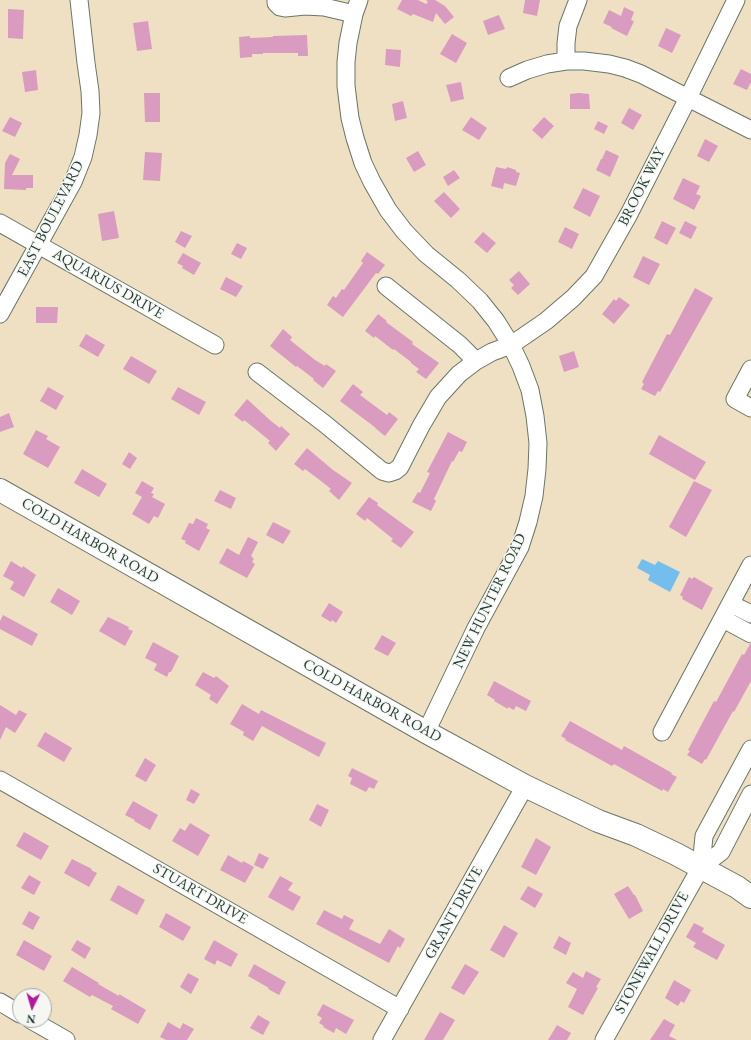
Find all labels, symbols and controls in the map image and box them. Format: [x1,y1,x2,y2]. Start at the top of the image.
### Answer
street label: BROOK WAY [615,145,669,229]
street label: EAST BOULEVARD [14,158,88,280]
street label: AQUARIUS DRIVE [49,245,167,323]
street label: COLD HARBOR ROAD [18,494,162,588]
street label: NEW HUNTER ROAD [450,531,530,671]
street label: COLD HARBOR ROAD [300,655,444,747]
street label: STUART DRIVE [149,860,251,928]
street label: GRANT DRIVE [421,864,487,962]
street label: STONEWALL DRIVE [611,889,693,1017]
north arrow [12,988,52,1028]
text: N [26,1012,36,1026]

